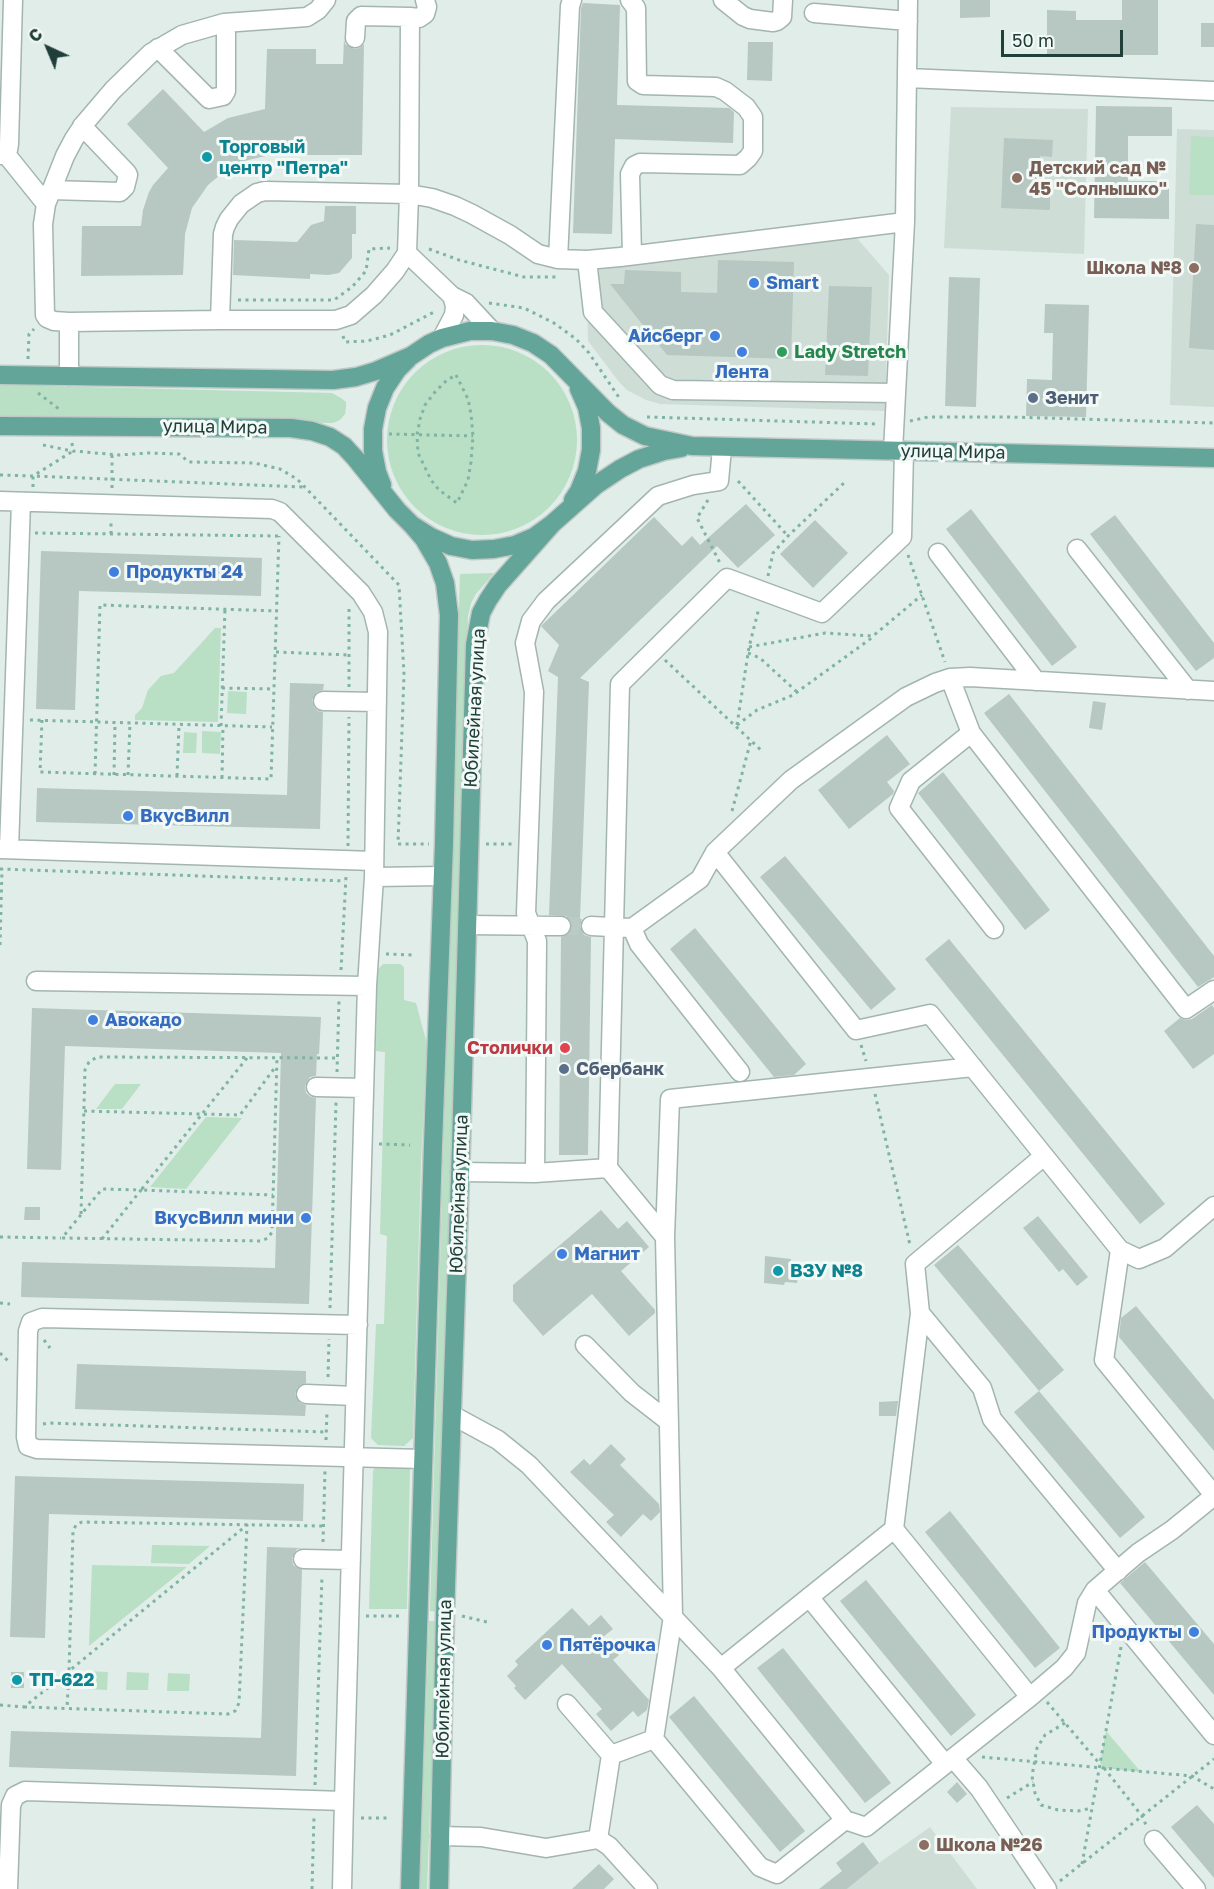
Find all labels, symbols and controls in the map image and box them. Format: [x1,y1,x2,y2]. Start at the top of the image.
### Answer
north arrow [18,18,78,78]
scale bar [1004,18,1126,56]
text: С [24,24,47,46]
text: 50 m [1012,29,1054,51]
place label: Торговый центр "Петра" [219,136,348,178]
marker: Торговый центр "Петра" [200,150,214,164]
place label: Детский сад № 45 "Солнышко" [1029,157,1167,200]
marker: Детский сад № 45 "Солнышко" [1010,171,1024,185]
place label: Школа №8 [1086,257,1182,279]
marker: Школа №8 [1187,261,1201,275]
place label: Smart [766,272,819,294]
marker: Smart [747,276,761,290]
place label: Айсберг [628,325,703,347]
marker: Айсберг [708,329,722,343]
place label: Lady Stretch [794,341,906,363]
marker: Лента [735,345,749,359]
marker: Lady Stretch [775,345,789,359]
place label: Лента [715,361,769,383]
place label: Зенит [1045,387,1099,409]
marker: Зенит [1026,391,1040,405]
street label: улица Мира [162,415,268,439]
street label: улица Мира [900,440,1006,464]
place label: Продукты 24 [126,561,243,583]
marker: Продукты 24 [107,565,121,579]
street label: Юбилейная улица [460,628,490,788]
place label: ВкусВилл [140,805,229,827]
marker: ВкусВилл [121,809,135,823]
place label: Авокадо [105,1009,182,1031]
marker: Авокадо [86,1013,100,1027]
place label: Столички [467,1037,553,1059]
marker: Столички [558,1041,572,1055]
place label: Сбербанк [576,1058,664,1080]
marker: Сбербанк [557,1062,571,1076]
street label: Юбилейная улица [445,1114,473,1274]
place label: ВкусВилл мини [154,1207,294,1229]
marker: ВкусВилл мини [299,1211,313,1225]
place label: Магнит [574,1243,640,1265]
marker: Магнит [555,1247,569,1261]
place label: ВЗУ №8 [790,1260,863,1282]
marker: ВЗУ №8 [771,1264,785,1278]
street label: Юбилейная улица [432,1599,456,1759]
place label: Продукты [1091,1621,1182,1643]
marker: Продукты [1187,1625,1201,1639]
place label: Пятёрочка [559,1634,656,1656]
marker: Пятёрочка [540,1638,554,1652]
place label: ТП-622 [29,1669,94,1691]
marker: ТП-622 [10,1673,24,1687]
place label: Школа №26 [936,1834,1043,1856]
marker: Школа №26 [917,1838,931,1852]

